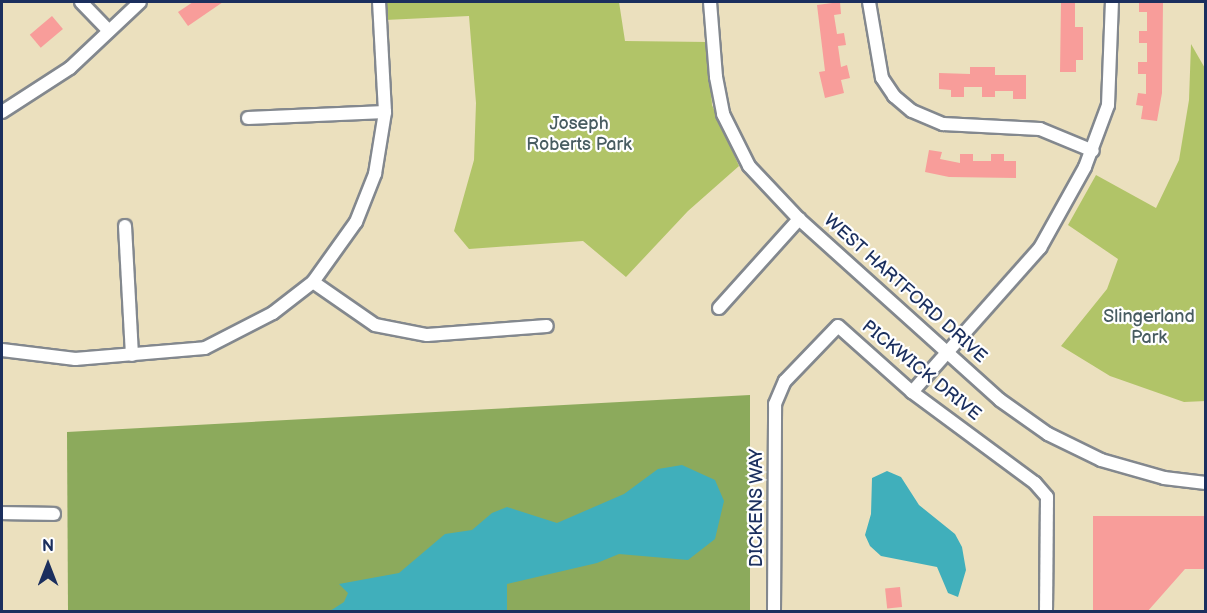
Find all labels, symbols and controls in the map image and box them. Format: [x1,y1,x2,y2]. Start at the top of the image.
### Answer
park label: Joseph Roberts Park [526,114,632,156]
street label: WEST HARTFORD DRIVE [819,210,991,368]
park label: Slingerland Park [1103,307,1195,350]
street label: PICKWICK DRIVE [857,316,985,426]
street label: DICKENS WAY [746,448,768,568]
north arrow [18,535,78,595]
text: N [42,537,54,556]

